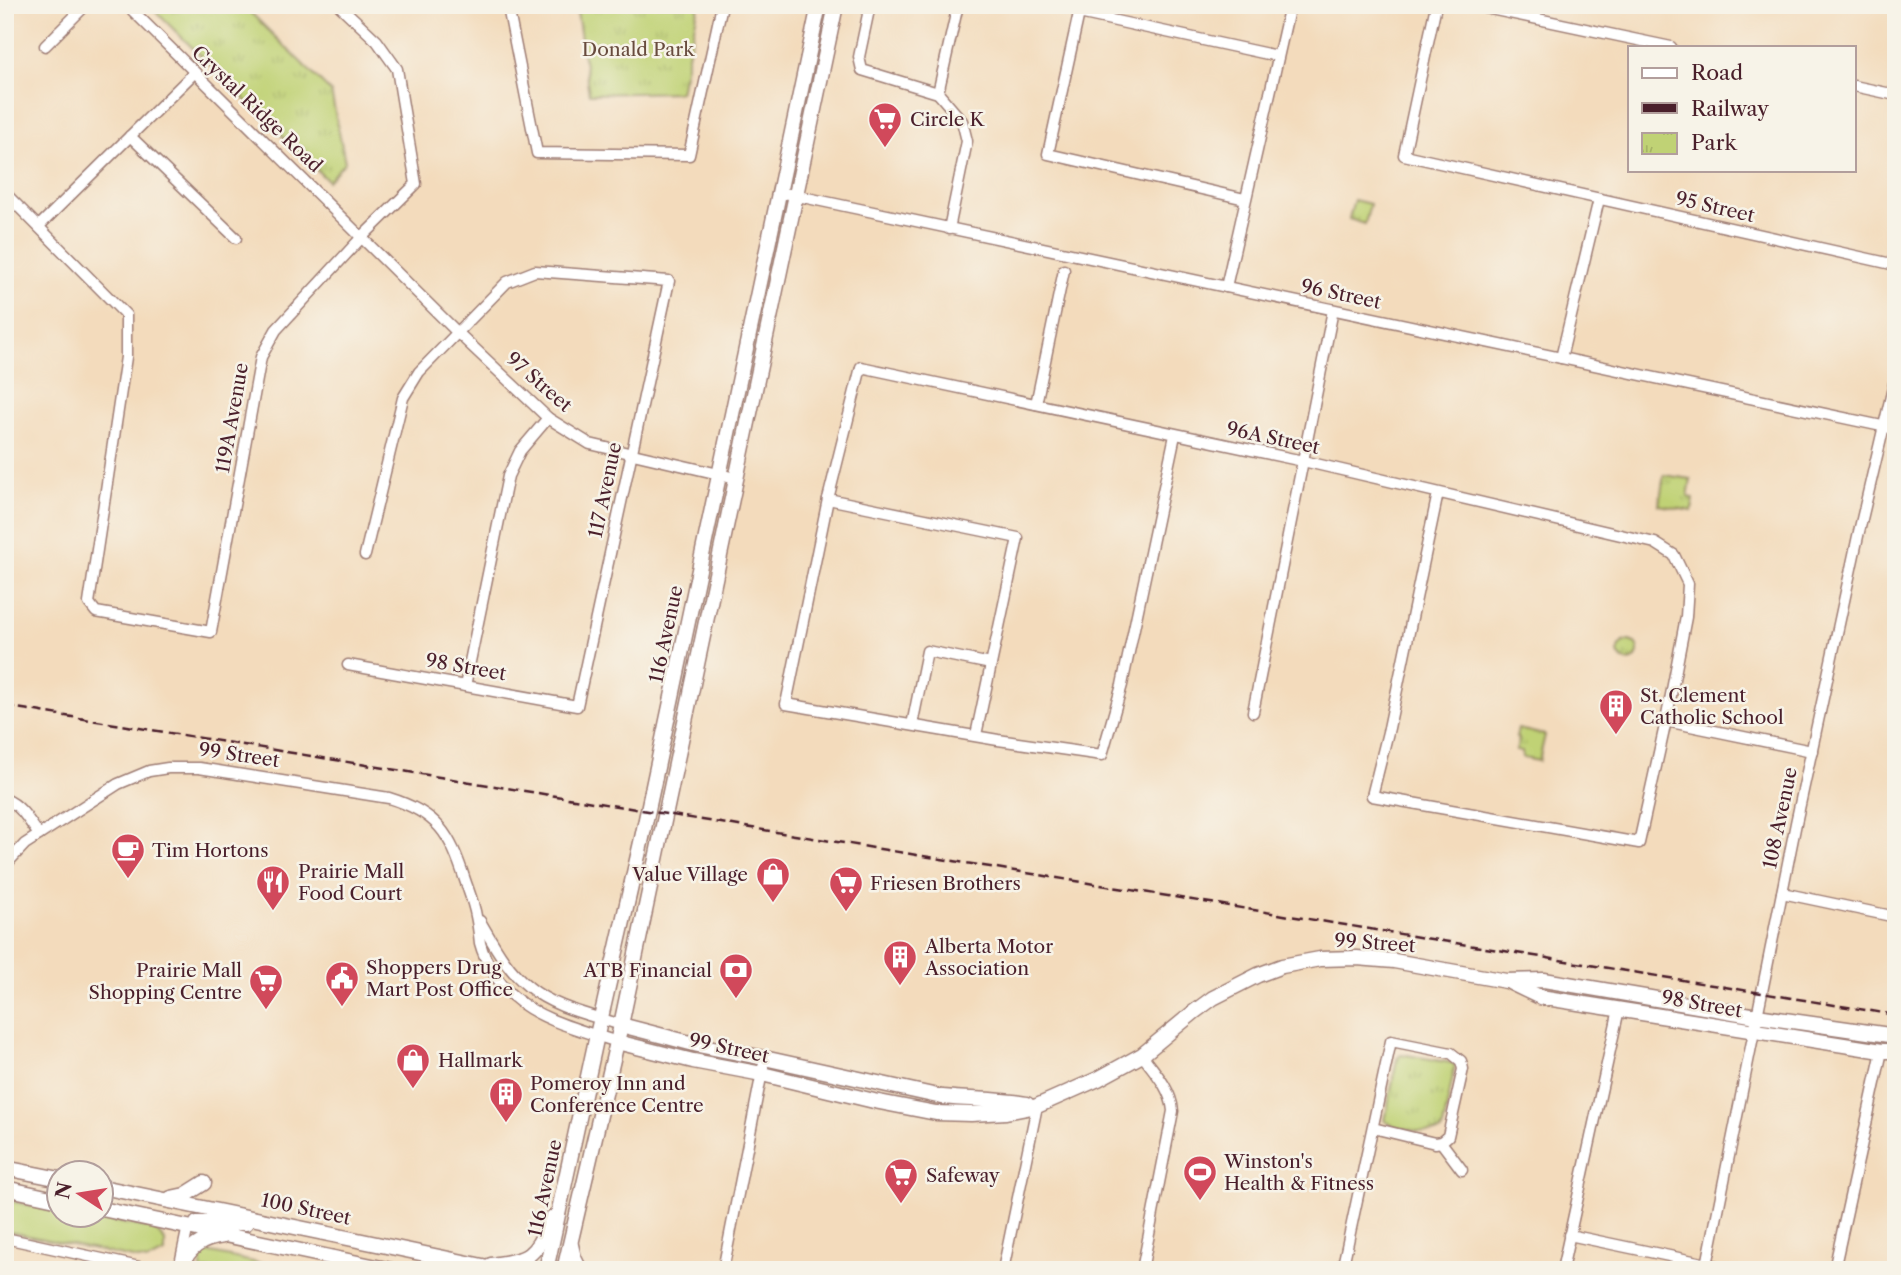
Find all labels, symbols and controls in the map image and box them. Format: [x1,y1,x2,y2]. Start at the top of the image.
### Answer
park label: Donald Park [582,38,695,61]
street label: Crystal Ridge Road [187,41,327,177]
legend [1628,46,1856,172]
text: Road [1691,60,1743,85]
text: Railway [1691,96,1769,121]
supermarket icon: Circle K [866,100,904,149]
place label: Circle K [910,108,986,131]
text: Park [1691,130,1737,155]
street label: 95 Street [1673,187,1757,227]
street label: 96 Street [1299,274,1383,314]
street label: 97 Street [501,347,577,417]
street label: 119A Avenue [211,361,253,475]
street label: 96A Street [1224,417,1322,459]
street label: 117 Avenue [584,440,626,540]
street label: 116 Avenue [644,583,688,685]
street label: 98 Street [424,649,508,685]
place label: St. Clement Catholic School [1640,684,1784,729]
building icon: St. Clement Catholic School [1597,687,1635,736]
street label: 99 Street [197,738,281,772]
street label: 108 Avenue [1758,765,1802,871]
cafe icon: Tim Hortons [109,831,147,880]
place label: Tim Hortons [152,839,269,862]
shop icon: Value Village [754,855,792,904]
place label: Prairie Mall Food Court [298,860,404,905]
restaurant icon: Prairie Mall Food Court [254,863,292,912]
place label: Value Village [631,863,748,886]
supermarket icon: Friesen Brothers [827,864,865,913]
place label: Friesen Brothers [870,872,1021,895]
street label: 99 Street [1334,929,1417,957]
place label: Alberta Motor Association [924,935,1053,980]
building icon: Alberta Motor Association [881,938,919,987]
bank icon: ATB Financial [717,951,755,1000]
place label: Shoppers Drug Mart Post Office [366,956,513,1001]
place label: Prairie Mall Shopping Centre [89,959,242,1004]
public building icon: Shoppers Drug Mart Post Office [323,959,361,1008]
place label: ATB Financial [582,959,712,982]
supermarket icon: Prairie Mall Shopping Centre [247,962,285,1011]
street label: 98 Street [1660,986,1744,1022]
street label: 99 Street [687,1028,771,1068]
shop icon: Hallmark [394,1041,432,1090]
place label: Hallmark [438,1049,523,1072]
place label: Pomeroy Inn and Conference Centre [530,1072,704,1117]
building icon: Pomeroy Inn and Conference Centre [487,1075,525,1124]
street label: 116 Avenue [523,1137,567,1239]
place label: Winston's Health & Fitness [1223,1150,1374,1195]
sports icon: Winston's Health & Fitness [1181,1153,1219,1202]
supermarket icon: Safeway [882,1156,920,1205]
north arrow [46,1160,116,1230]
place label: Safeway [926,1164,1000,1187]
text: N [51,1180,77,1201]
street label: 100 Street [259,1188,353,1230]

